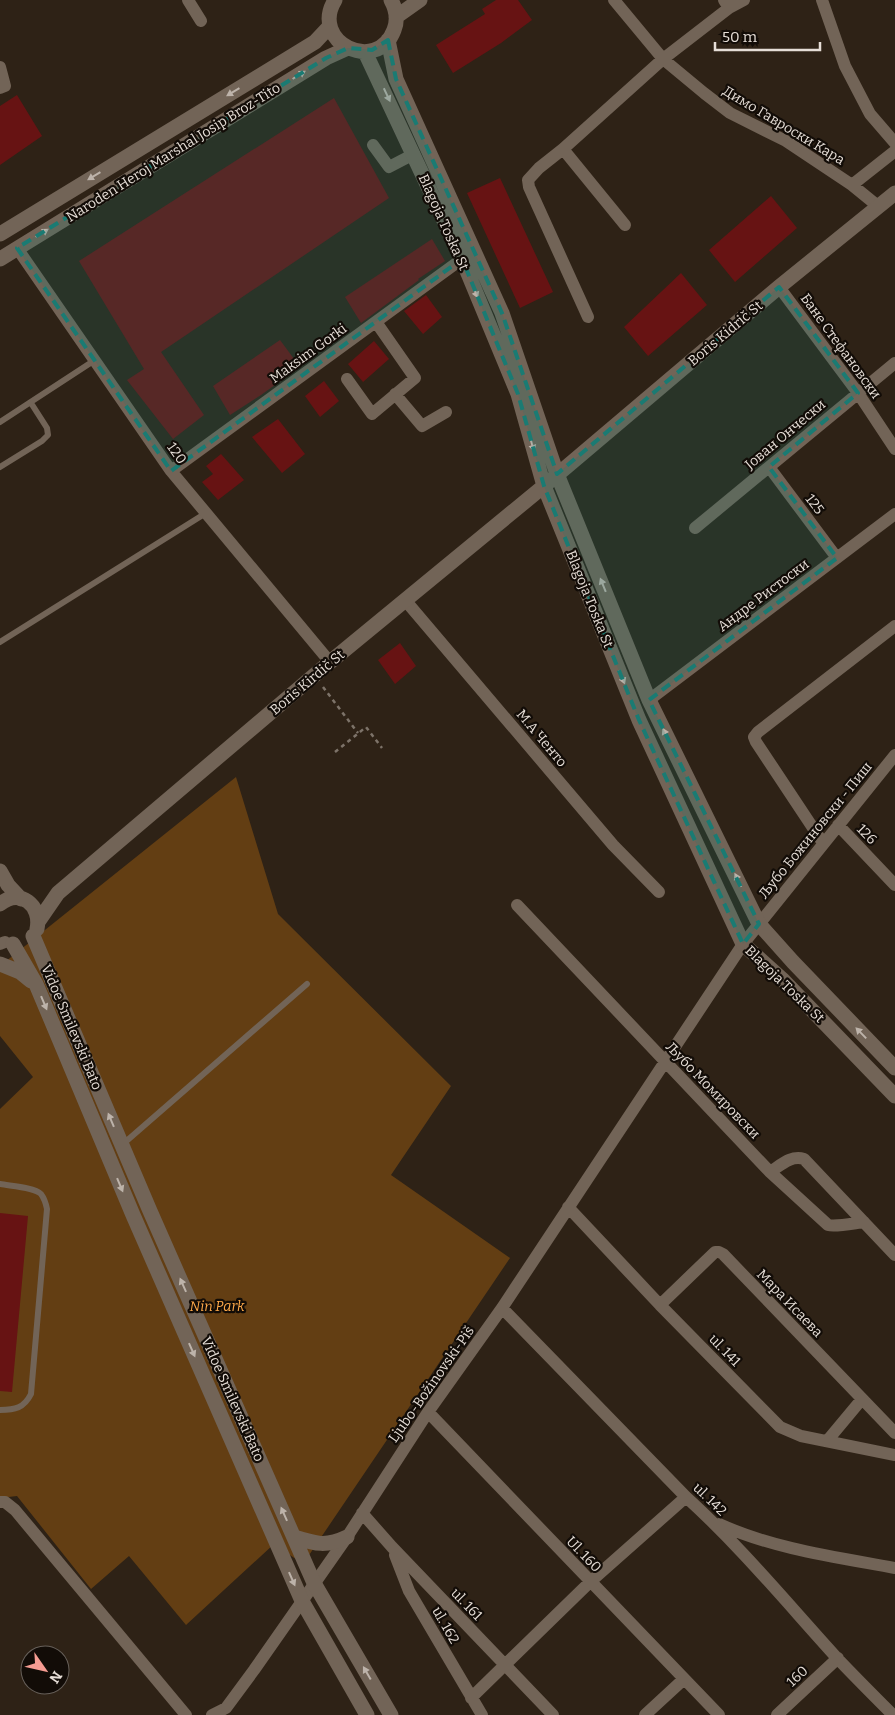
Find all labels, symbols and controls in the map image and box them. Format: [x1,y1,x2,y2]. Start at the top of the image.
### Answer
scale bar [715,20,820,52]
text: 50 m [722,28,758,46]
one-way arrow [293,70,306,79]
street label: Naroden Heroj Marshal Josip Broz-Tito [63,79,283,226]
street label: Димо Гавроски Кара [720,82,848,169]
one-way arrow [226,88,239,97]
one-way arrow [383,88,391,102]
street label: Blagoja Toska St [415,171,472,273]
one-way arrow [87,172,100,181]
one-way arrow [35,229,48,238]
one-way arrow [472,284,480,298]
street label: Бане Стефановски [797,290,884,402]
street label: Boris Kidrič St [685,297,766,370]
street label: Maksim Gorki [267,320,350,387]
street label: Јован Ончески [741,396,829,474]
one-way arrow [528,436,536,451]
street label: 120 [163,439,190,467]
street label: 125 [802,491,828,518]
street label: Blagoja Toska St [562,548,617,650]
street label: Андре Ристоски [714,556,812,635]
one-way arrow [598,578,606,592]
street label: Boris Kirdič St [267,646,348,718]
one-way arrow [618,669,626,684]
street label: М.А Ченто [513,706,570,770]
one-way arrow [662,727,670,742]
street label: Љубо Божиновски - Пиш [755,759,876,902]
street label: 126 [853,821,880,848]
one-way arrow [734,873,742,888]
street label: Blagoja Toska St [741,942,828,1027]
street label: Vidoe Smilevski Bato [37,962,106,1093]
one-way arrow [40,996,48,1010]
one-way arrow [855,1027,867,1039]
street label: Љубо Момировски [662,1038,763,1142]
one-way arrow [107,1113,115,1127]
one-way arrow [117,1178,125,1192]
street label: Мара Исаева [753,1266,826,1341]
one-way arrow [178,1278,186,1292]
park label: Nin Park [189,1298,245,1315]
street label: Ljubo-Božinovski-Piš [385,1323,478,1446]
street label: ul. 141 [705,1331,744,1370]
street label: Vidoe Smilevski Bato [197,1334,268,1464]
one-way arrow [188,1343,196,1357]
street label: ul. 142 [689,1479,730,1519]
one-way arrow [279,1507,287,1521]
street label: Ul. 160 [563,1533,605,1576]
one-way arrow [289,1572,297,1586]
street label: ul. 161 [447,1585,486,1624]
street label: ul. 162 [428,1604,463,1647]
north arrow [20,1645,70,1695]
street label: 160 [783,1662,812,1690]
one-way arrow [362,1666,371,1679]
text: N [45,1668,65,1686]

